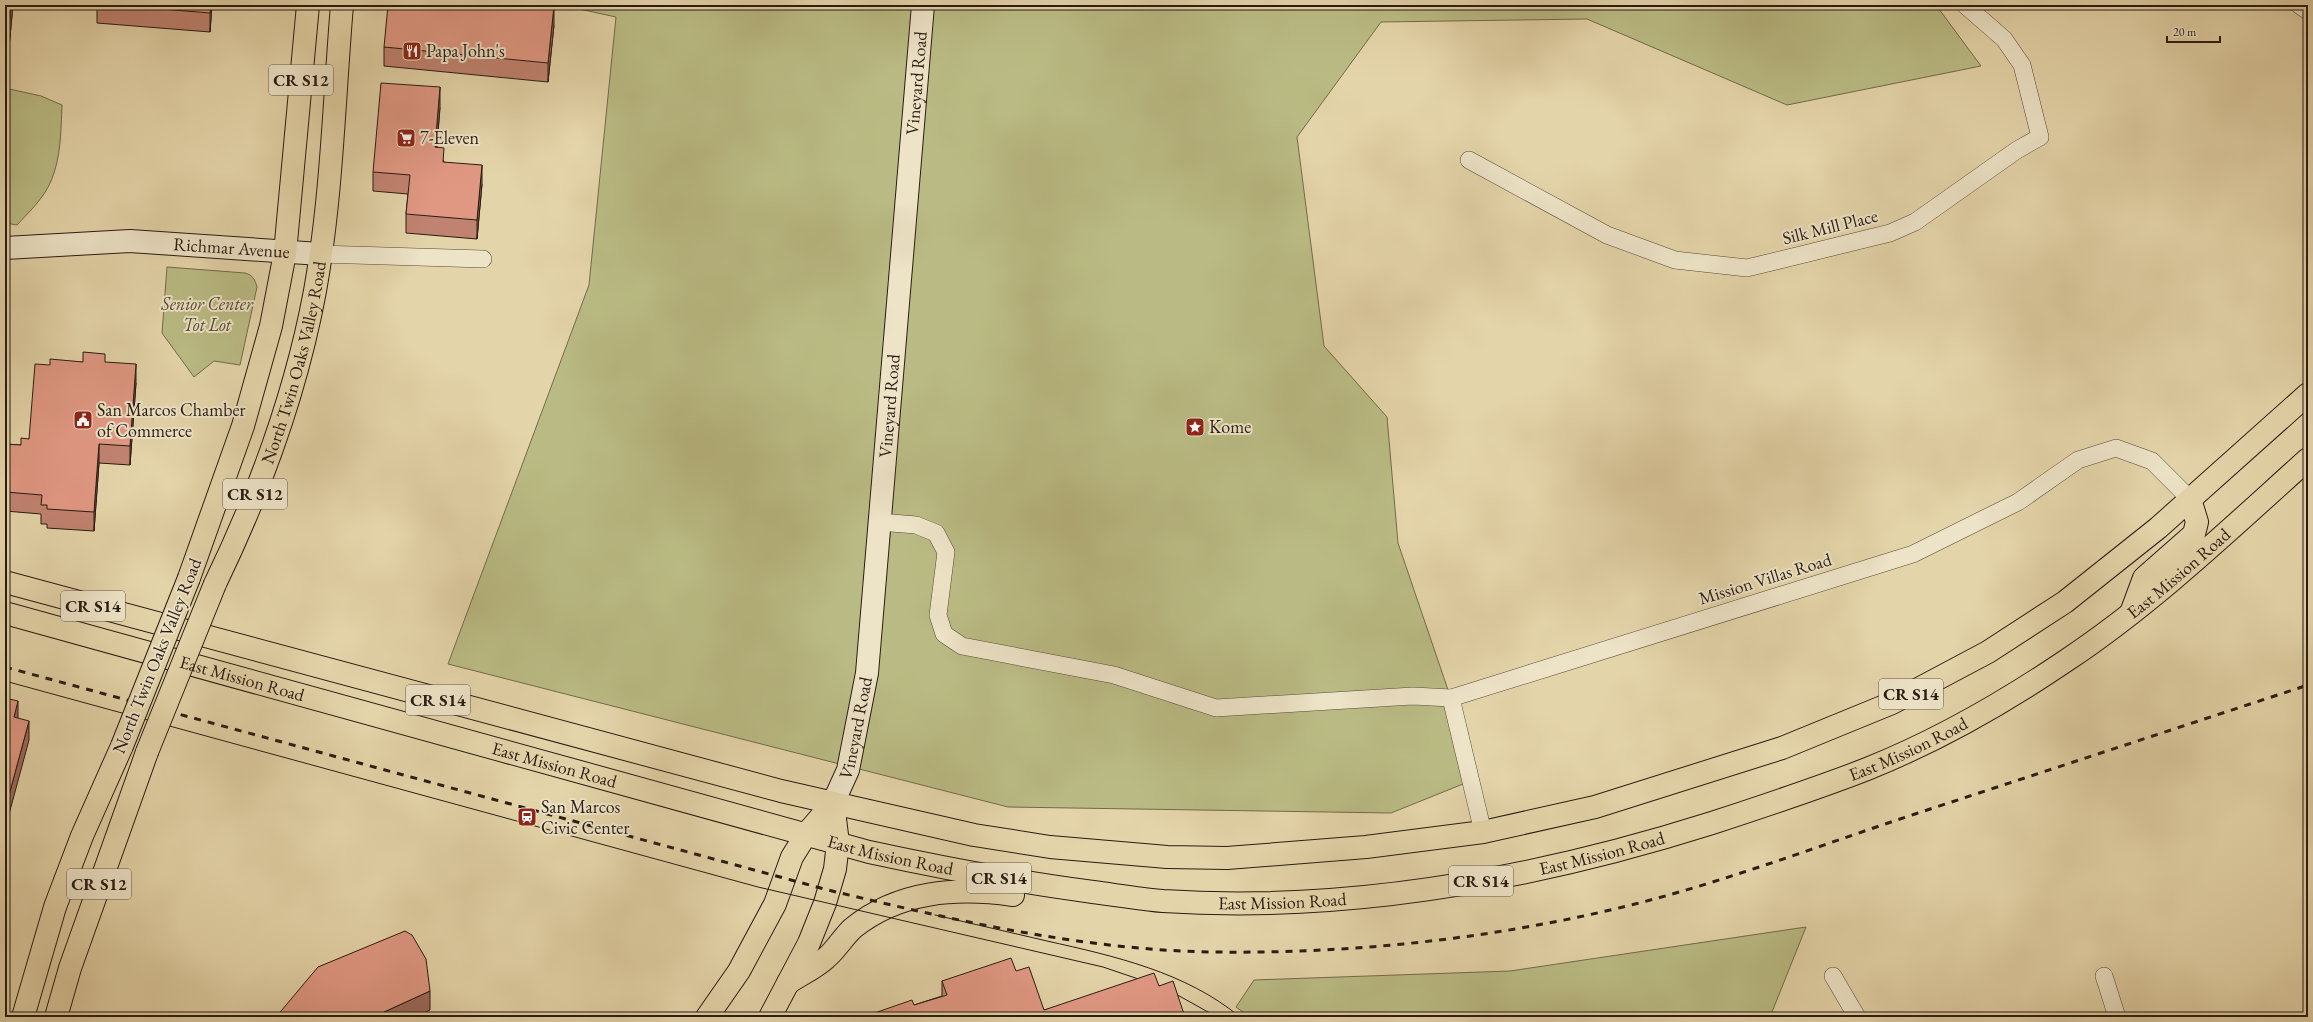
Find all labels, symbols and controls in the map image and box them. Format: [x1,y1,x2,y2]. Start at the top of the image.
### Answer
scale bar [2167,18,2220,44]
text: 20 m [2173,24,2197,40]
street label: Vineyard Road [900,29,932,136]
place label: Papa John's [426,39,505,62]
restaurant icon: Papa John's [401,40,423,62]
road number: CR S12 [269,65,333,95]
place label: 7-Eleven [420,126,480,149]
supermarket icon: 7-Eleven [395,127,417,149]
street label: Silk Mill Place [1780,204,1880,249]
street label: Richmar Avenue [173,232,290,263]
street label: North Twin Oaks Valley Road [255,259,331,467]
park label: Senior Center Tot Lot [160,292,254,336]
street label: Vineyard Road [873,352,905,459]
place label: San Marcos Chamber of Commerce [97,398,246,442]
public building icon: San Marcos Chamber of Commerce [72,409,94,431]
place label: Kome [1209,415,1251,438]
place icon: Kome [1184,416,1206,438]
road number: CR S12 [223,479,287,509]
street label: East Mission Road [2122,522,2235,623]
street label: Mission Villas Road [1696,547,1835,610]
street label: North Twin Oaks Valley Road [107,554,207,757]
road number: CR S14 [61,591,125,621]
street label: East Mission Road [177,650,308,707]
street label: Vineyard Road [833,674,877,783]
road number: CR S14 [1879,679,1943,709]
road number: CR S14 [406,685,470,715]
street label: East Mission Road [1845,711,1972,786]
street label: East Mission Road [490,736,620,793]
place label: San Marcos Civic Center [541,795,629,839]
station icon: San Marcos Civic Center [516,806,538,828]
street label: East Mission Road [1537,826,1668,880]
street label: East Mission Road [825,829,956,880]
road number: CR S14 [967,863,1031,893]
road number: CR S14 [1449,866,1513,896]
road number: CR S12 [67,869,131,899]
street label: East Mission Road [1218,887,1348,914]

